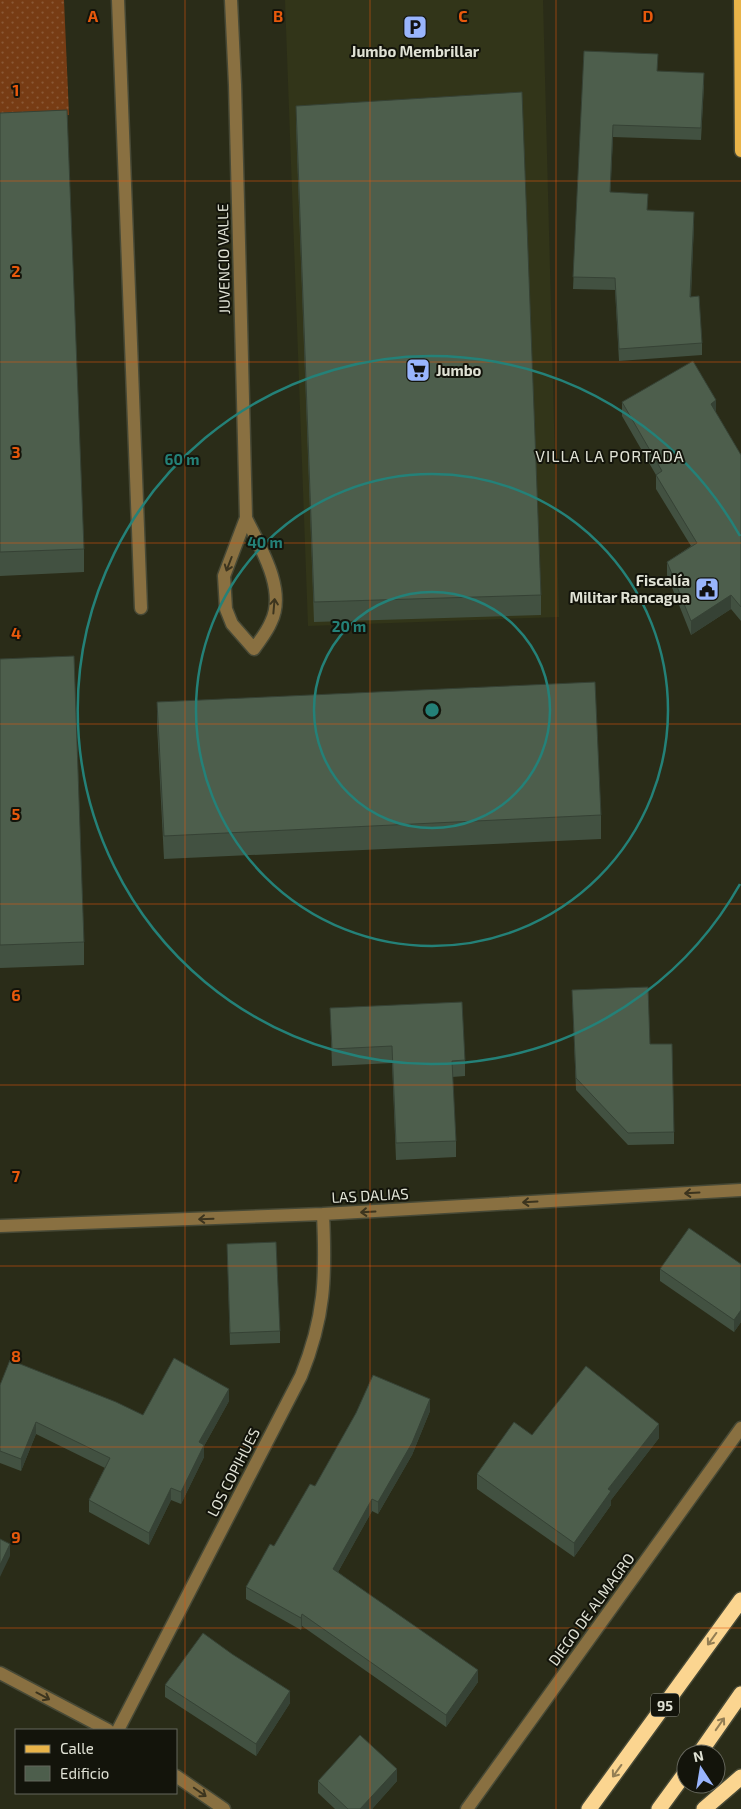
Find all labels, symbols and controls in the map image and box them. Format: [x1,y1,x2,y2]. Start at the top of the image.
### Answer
text: A [88,6,99,25]
text: B [273,6,283,25]
text: C [458,6,468,25]
text: D [643,6,654,25]
parking icon: Jumbo Membrillar [402,14,428,40]
place label: Jumbo Membrillar [351,42,480,60]
text: 1 [13,80,19,99]
street label: JUVENCIO VALLE [213,204,233,314]
text: 2 [11,261,21,280]
supermarket icon: Jumbo [405,357,431,383]
place label: Jumbo [436,361,482,379]
text: 3 [11,442,21,461]
district label: VILLA LA PORTADA [535,446,685,465]
text: 60 m [165,450,199,468]
text: 40 m [247,533,283,551]
one-way arrow [224,556,233,571]
place label: Fiscalía Militar Rancagua [569,571,690,606]
public building icon: Fiscalía Militar Rancagua [694,576,720,602]
one-way arrow [269,598,279,614]
text: 20 m [332,617,366,635]
text: 4 [11,623,21,642]
centre of rings [423,701,441,719]
text: 5 [12,804,21,823]
text: 6 [11,985,21,1004]
text: 7 [12,1166,21,1185]
street label: LAS DALIAS [331,1184,409,1206]
one-way arrow [685,1189,701,1198]
one-way arrow [522,1198,538,1207]
one-way arrow [360,1207,376,1216]
one-way arrow [198,1214,214,1223]
text: 8 [11,1346,21,1365]
street label: LOS COPIHUES [203,1425,263,1519]
text: 9 [11,1527,21,1546]
street label: DIEGO DE ALMAGRO [544,1549,638,1669]
one-way arrow [707,1632,717,1646]
one-way arrow [35,1692,50,1701]
road number: 95 [651,1694,679,1716]
one-way arrow [715,1717,725,1731]
legend [15,1729,178,1794]
text: Calle [60,1739,94,1757]
north arrow [676,1744,726,1794]
text: N [691,1746,705,1765]
text: Edificio [60,1764,109,1782]
one-way arrow [612,1764,622,1778]
one-way arrow [193,1787,207,1797]

